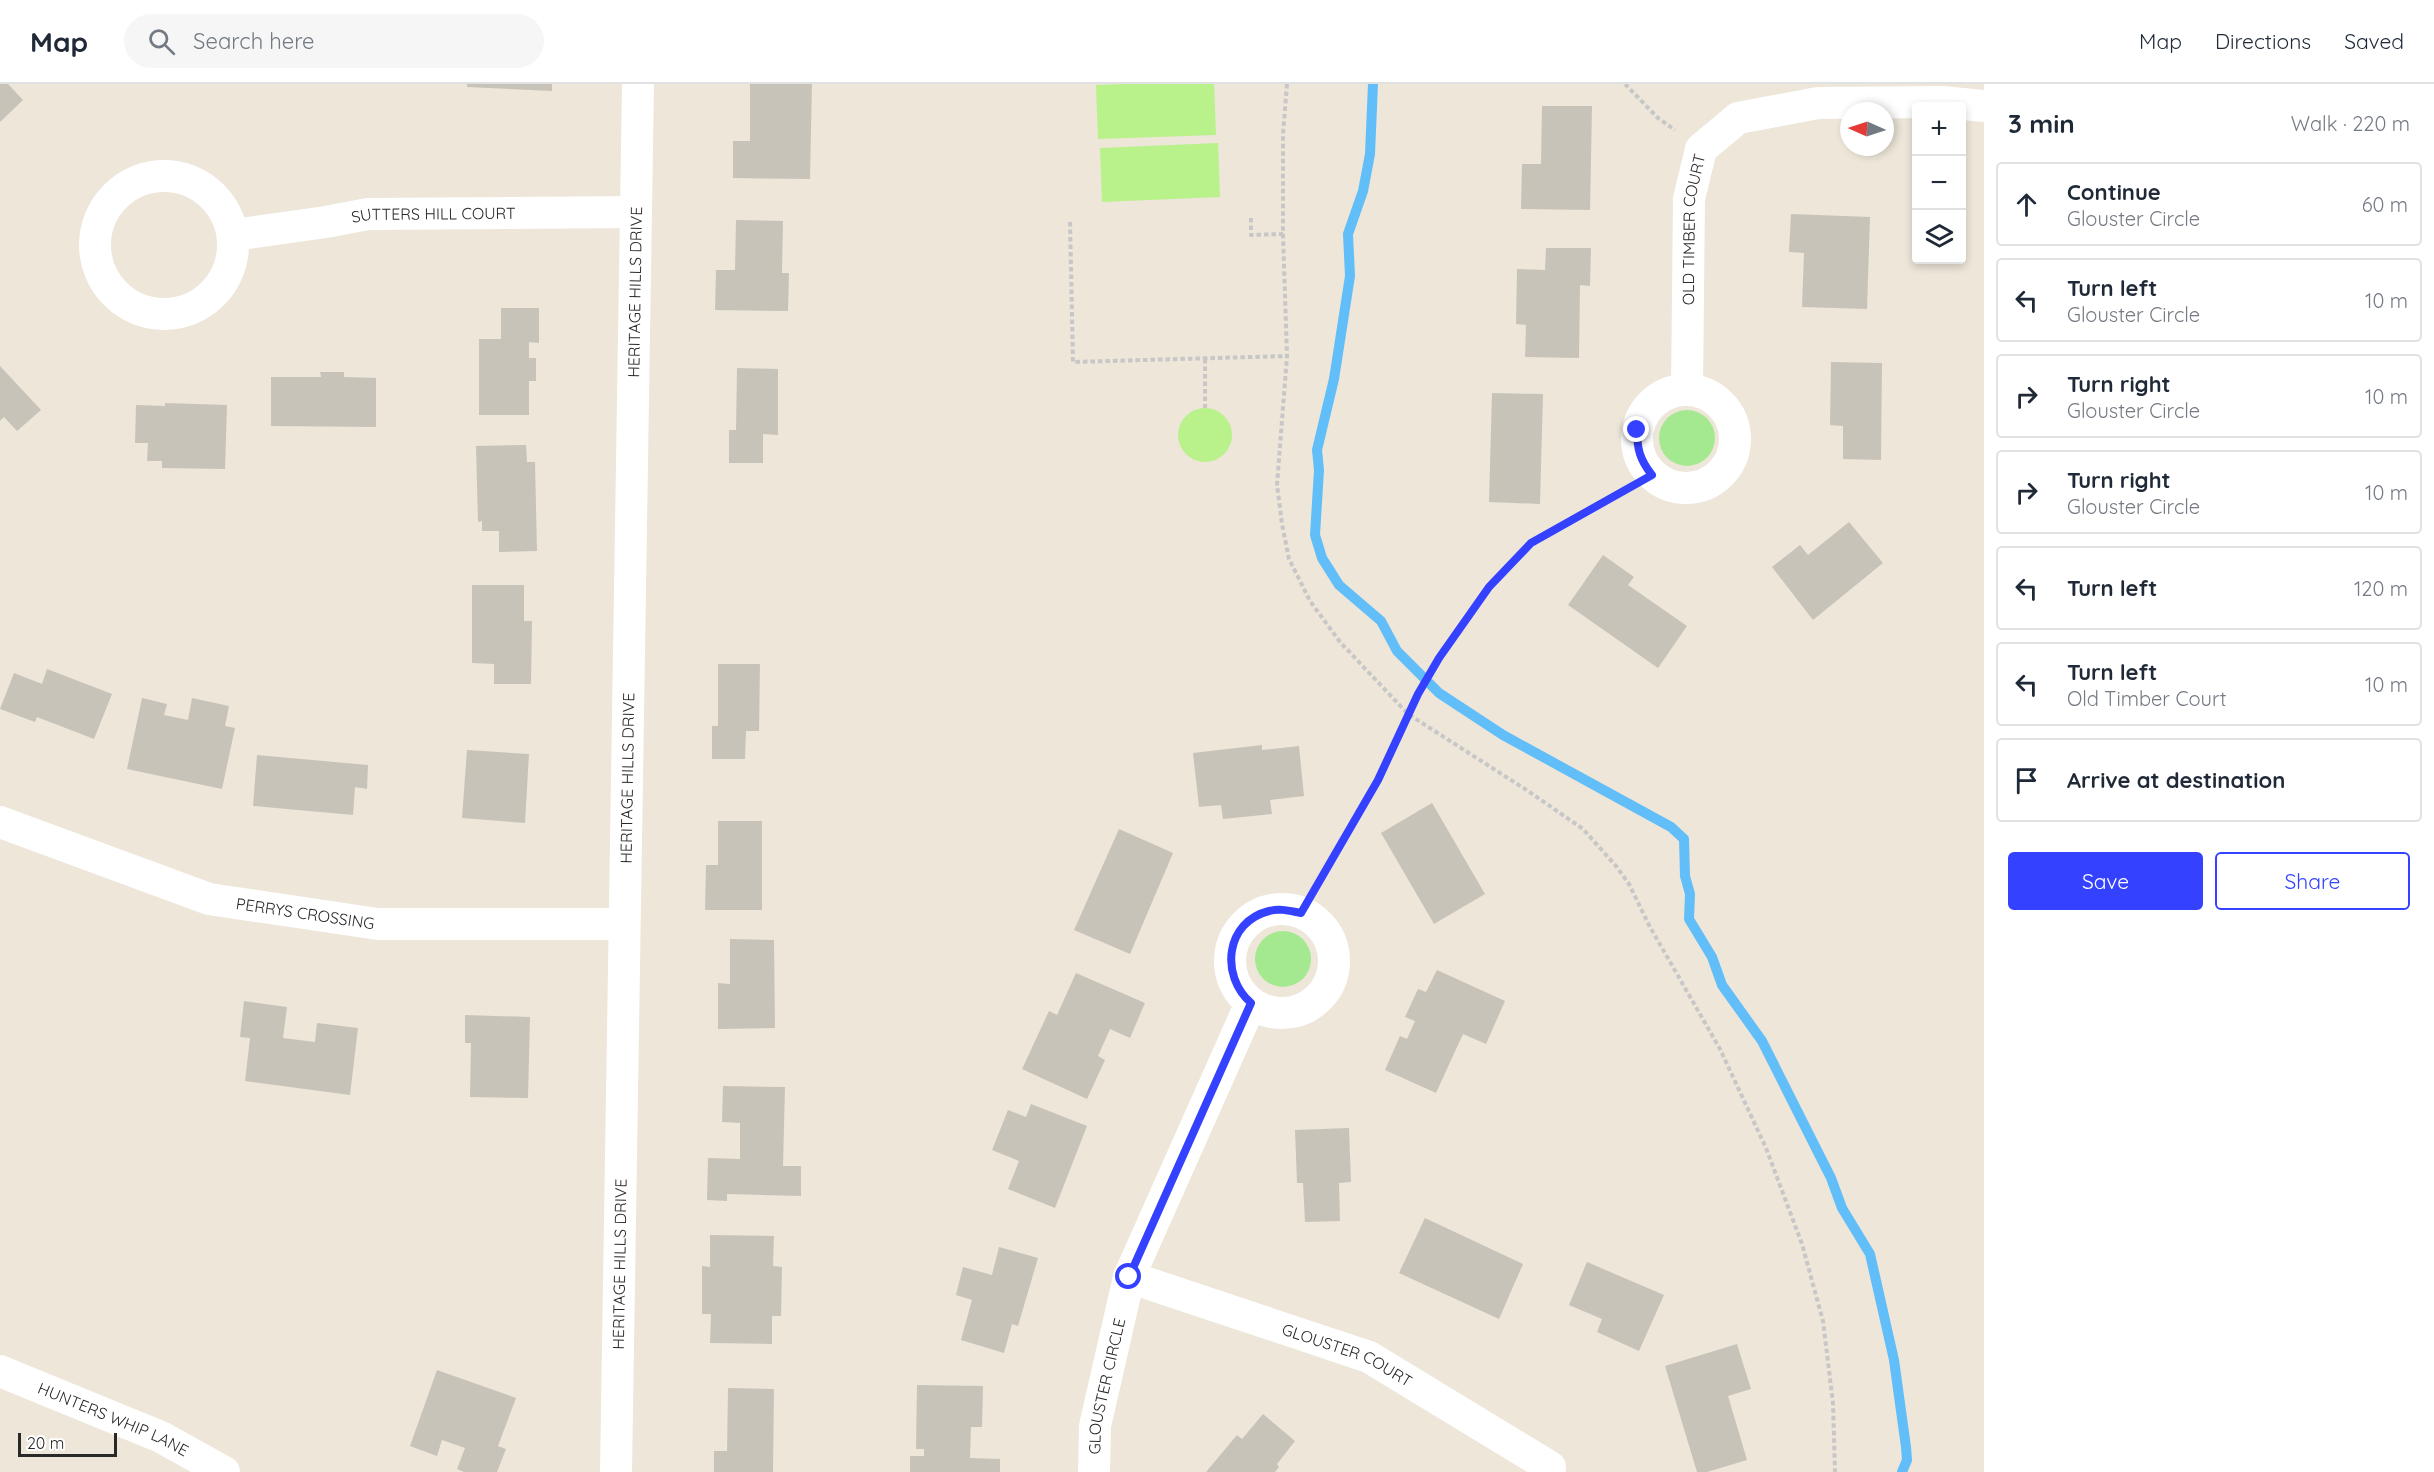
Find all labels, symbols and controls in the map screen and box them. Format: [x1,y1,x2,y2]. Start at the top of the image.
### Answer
search box [124,14,544,68]
text: Map [30,24,88,59]
icon: search [145,25,178,58]
text: Search here [193,27,315,55]
text: Map [2139,28,2182,54]
text: Directions [2215,28,2311,54]
text: Saved [2344,28,2404,54]
north arrow [1840,102,1894,156]
map controls [1912,102,1966,264]
button: + [1912,102,1966,156]
text: 3 min [2008,107,2075,140]
text: Walk · 220 m [2291,111,2410,136]
street label: OLD TIMBER COURT [1678,151,1710,305]
button: − [1912,156,1966,210]
text: Continue [2067,178,2161,206]
icon: ahead [2010,188,2043,221]
text: 60 m [2362,192,2408,217]
street label: SUTTERS HILL COURT [349,203,516,227]
street label: HERITAGE HILLS DRIVE [623,206,646,378]
text: Glouster Circle [2067,206,2200,231]
button: layers [1912,210,1966,264]
text: Turn left [2067,274,2157,302]
icon: left [2010,284,2043,317]
text: 10 m [2365,288,2408,313]
text: Glouster Circle [2067,302,2200,327]
text: Turn right [2067,370,2171,398]
icon: right [2010,380,2043,413]
text: 10 m [2365,384,2408,409]
text: Glouster Circle [2067,398,2200,423]
route end [1623,416,1649,442]
text: Turn right [2067,466,2171,494]
icon: right [2010,476,2043,509]
text: 10 m [2365,480,2408,505]
text: Glouster Circle [2067,494,2200,519]
icon: left [2010,572,2043,605]
text: Turn left [2067,574,2157,602]
text: 120 m [2354,576,2408,601]
text: Turn left [2067,658,2157,686]
icon: left [2010,668,2043,701]
text: 10 m [2365,672,2408,697]
text: Old Timber Court [2067,686,2226,711]
street label: HERITAGE HILLS DRIVE [616,692,638,864]
icon: arrive [2010,764,2043,797]
text: Arrive at destination [2067,766,2285,794]
button: Save [2008,852,2203,910]
button: Share [2215,852,2410,910]
street label: PERRYS CROSSING [235,893,376,933]
street label: HERITAGE HILLS DRIVE [608,1178,631,1350]
route start [1115,1263,1141,1289]
street label: GLOUSTER CIRCLE [1084,1316,1129,1455]
street label: GLOUSTER COURT [1279,1319,1416,1391]
street label: HUNTERS WHIP LANE [35,1378,192,1460]
scale bar [18,1430,117,1458]
text: 20 m [27,1433,64,1453]

